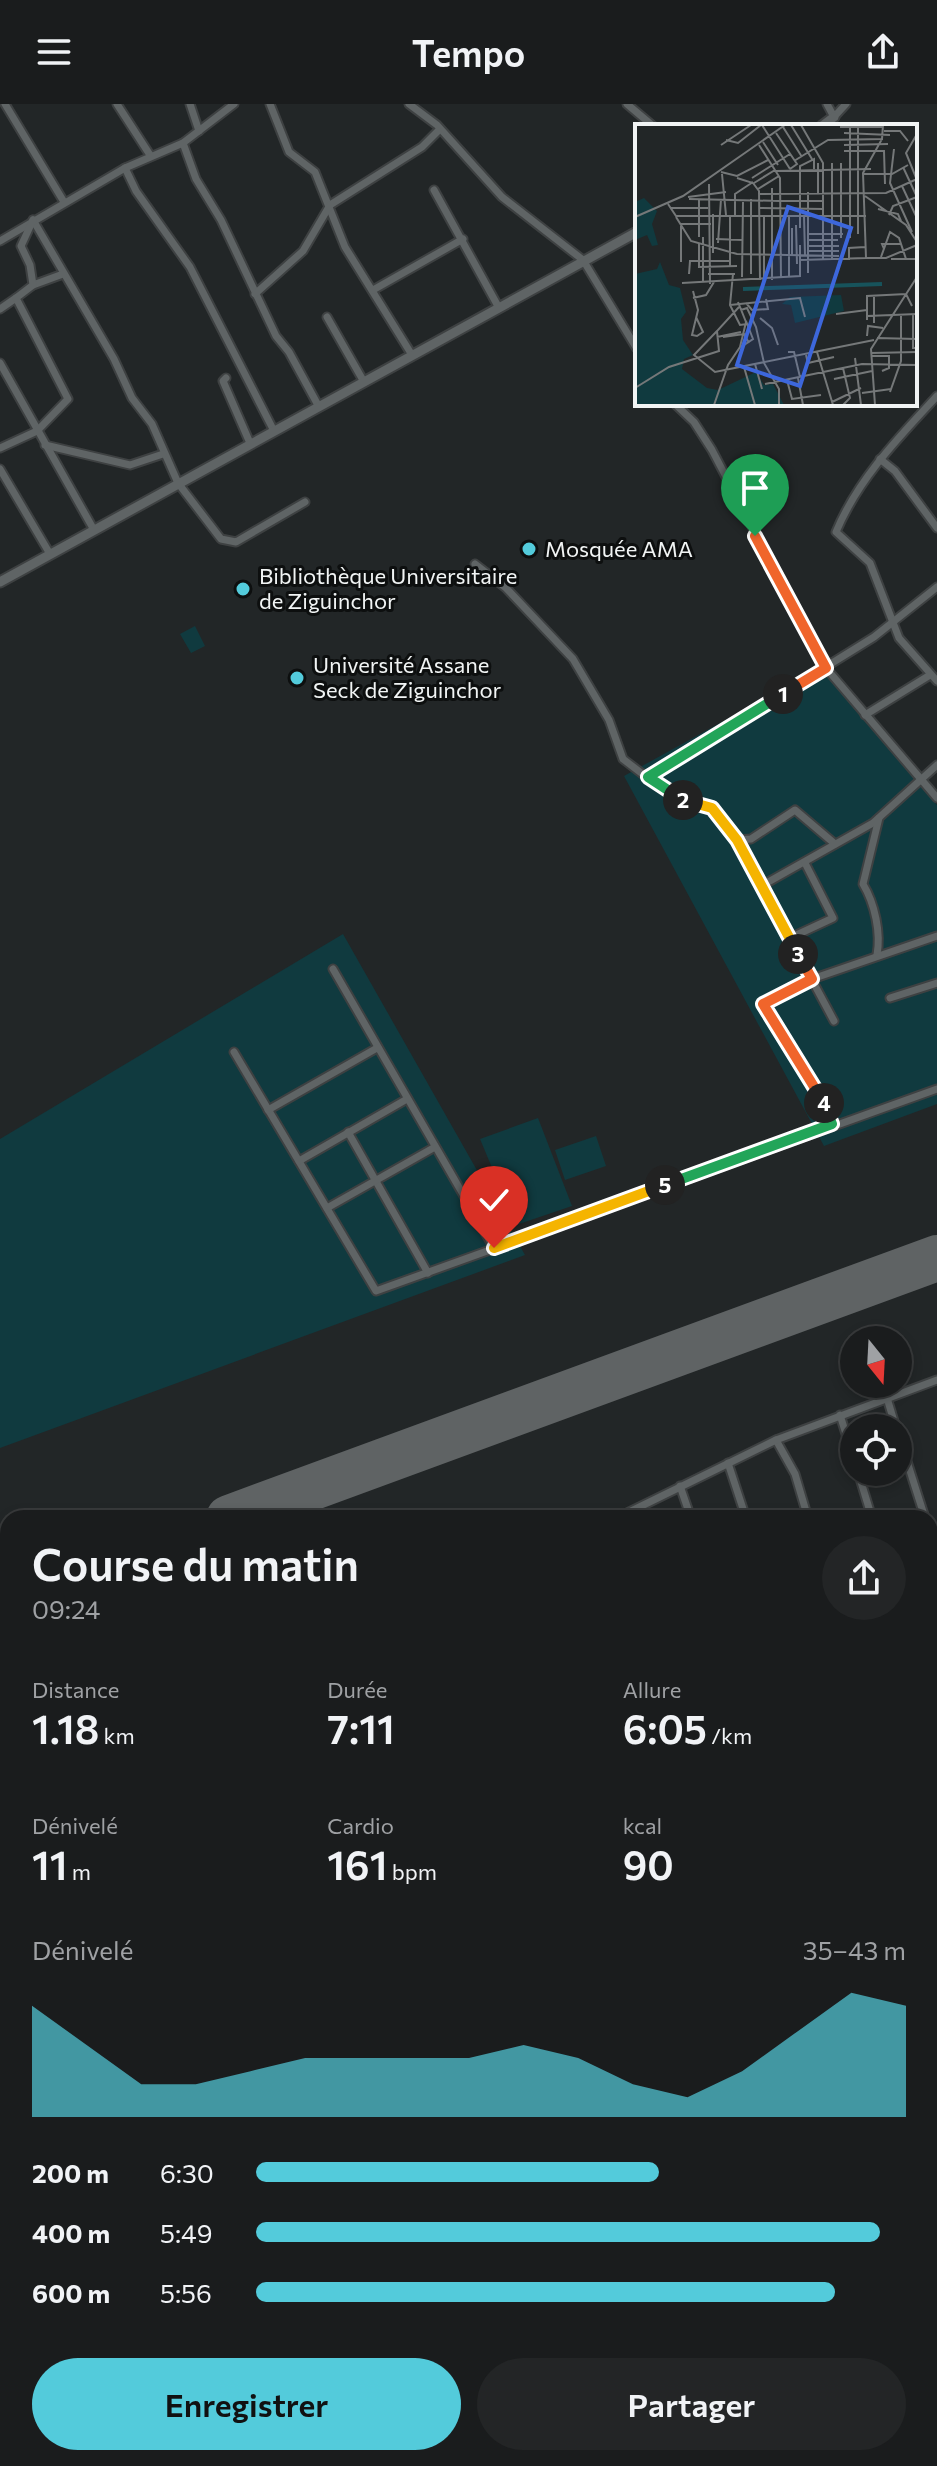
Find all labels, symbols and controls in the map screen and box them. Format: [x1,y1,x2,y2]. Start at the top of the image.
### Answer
icon: menu [32,30,76,74]
text: Tempo [412,30,525,74]
icon: share [861,30,905,74]
inset map [635,124,917,406]
pin [721,454,789,536]
icon: arrive [733,466,777,510]
place label: Mosquée AMA [545,535,693,562]
marker: Mosquée AMA [520,540,538,558]
place label: Bibliothèque Universitaire de Ziguinchor [259,562,517,614]
marker: Bibliothèque Universitaire de Ziguinchor [234,580,252,598]
place label: Université Assane Seck de Ziguinchor [313,651,502,703]
marker: Université Assane Seck de Ziguinchor [288,669,306,687]
pin: 1 [763,674,803,714]
text: 1 [778,680,788,707]
pin: 2 [663,780,703,820]
text: 2 [677,786,689,813]
pin: 3 [778,934,818,974]
text: 3 [792,940,804,967]
pin: 4 [804,1083,844,1123]
text: 4 [817,1089,831,1116]
pin: 5 [645,1165,685,1205]
pin [460,1166,528,1248]
text: 5 [659,1171,671,1198]
icon: check [472,1178,516,1222]
north arrow [840,1326,912,1398]
map controls [840,1326,912,1486]
button: locate [840,1414,912,1486]
text: Course du matin [32,1536,359,1590]
button: share [822,1536,906,1620]
text: 09:24 [32,1593,100,1624]
text: Distance [32,1676,119,1703]
text: Durée [327,1676,387,1703]
text: Allure [623,1676,681,1703]
text: 1.18 [32,1703,99,1752]
text: 7:11 [327,1703,395,1752]
text: 6:05 [623,1703,707,1752]
text: km [99,1722,135,1749]
text: /km [707,1722,752,1749]
text: Dénivelé [32,1812,118,1839]
text: Cardio [327,1812,394,1839]
text: kcal [623,1812,662,1839]
text: 11 [32,1839,68,1888]
text: 161 [327,1839,387,1888]
text: 90 [623,1839,674,1888]
text: m [68,1858,91,1885]
text: bpm [387,1858,437,1885]
text: Dénivelé [32,1934,133,1965]
text: 35–43 m [803,1934,906,1965]
text: 200 m [32,2157,109,2188]
text: 6:30 [160,2157,214,2188]
text: 400 m [32,2217,110,2248]
text: 5:49 [160,2217,212,2248]
text: 600 m [32,2277,110,2308]
text: 5:56 [160,2277,212,2308]
button: Enregistrer [32,2358,461,2450]
button: Partager [477,2358,906,2450]

